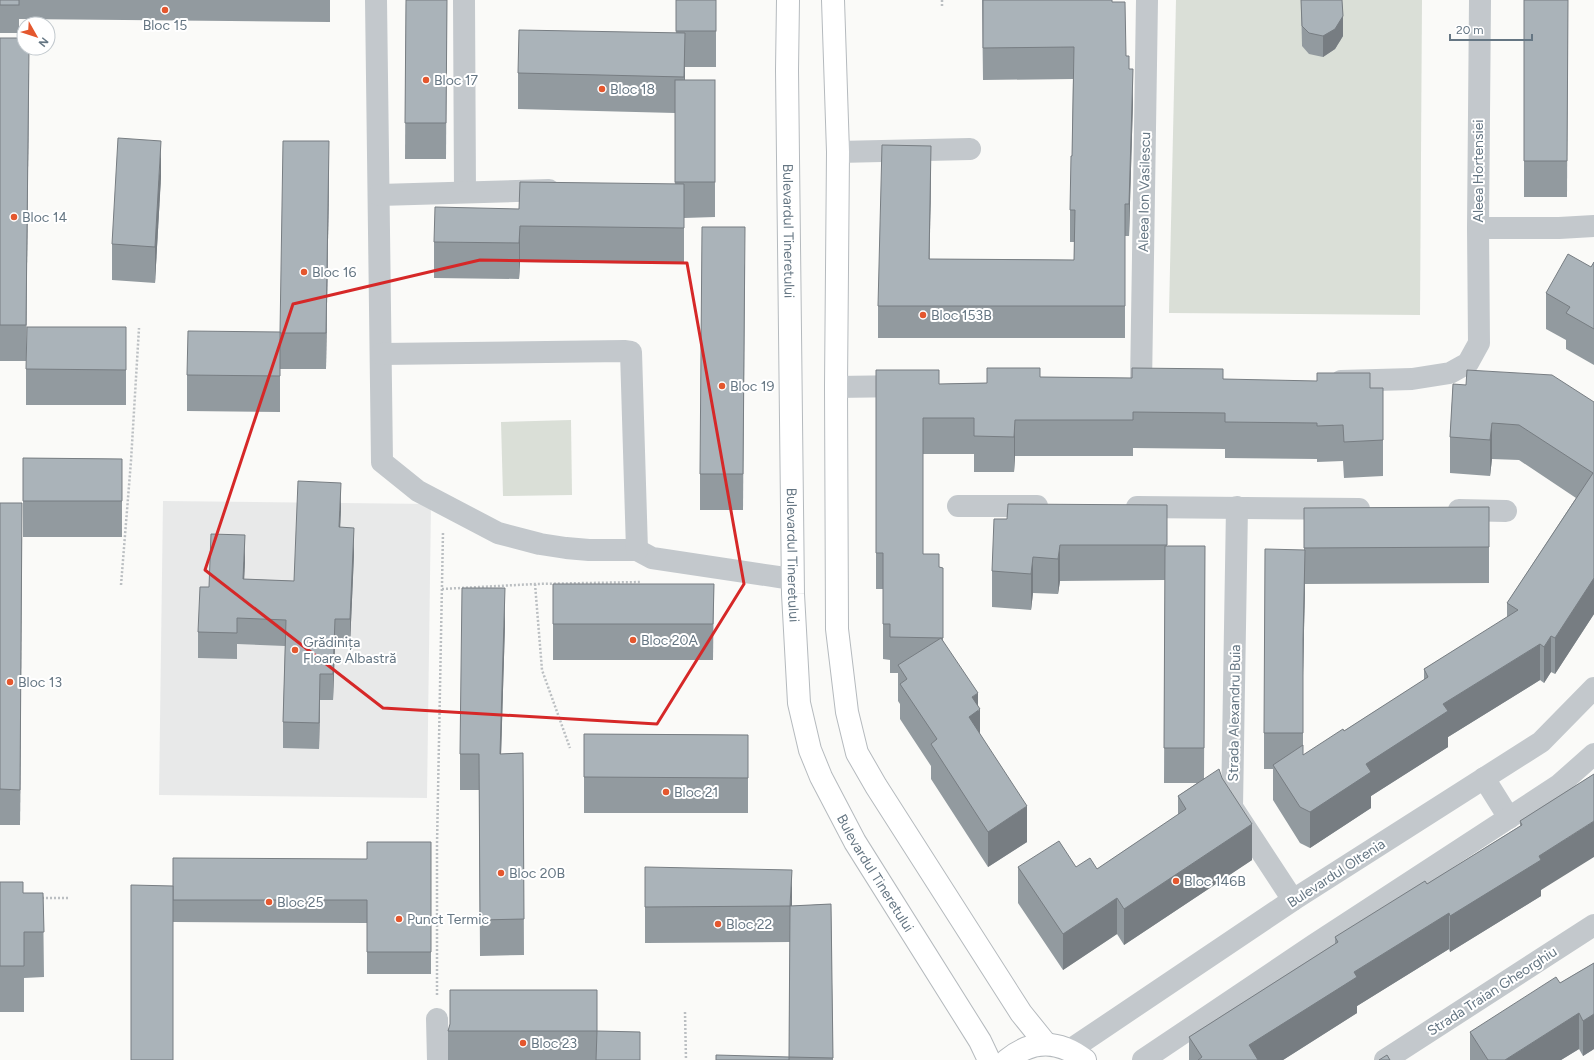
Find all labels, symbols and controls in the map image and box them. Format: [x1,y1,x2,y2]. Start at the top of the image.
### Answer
marker: Bloc 15 [160,5,170,15]
north arrow [16,16,56,56]
scale bar [1450,16,1532,42]
place label: Bloc 15 [143,17,187,34]
text: 20 m [1456,23,1484,37]
text: N [36,35,51,49]
place label: Bloc 17 [434,72,479,89]
marker: Bloc 17 [421,75,431,85]
place label: Bloc 18 [610,81,655,98]
marker: Bloc 18 [597,84,607,94]
street label: Aleea Hortensiei [1470,119,1487,223]
street label: Aleea Ion Vasilescu [1135,132,1154,252]
street label: Bulevardul Tineretului [779,164,798,298]
place label: Bloc 14 [22,209,68,226]
marker: Bloc 14 [9,212,19,222]
place label: Bloc 16 [312,264,357,281]
marker: Bloc 16 [299,267,309,277]
place label: Bloc 153B [931,307,992,324]
marker: Bloc 153B [918,310,928,320]
place label: Bloc 19 [730,378,775,395]
marker: Bloc 19 [717,381,727,391]
street label: Bulevardul Tineretului [783,488,803,623]
place label: Bloc 20A [641,632,699,649]
place label: Grădinița Floare Albastră [303,634,396,667]
marker: Bloc 20A [628,635,638,645]
street label: Strada Alexandru Buia [1225,644,1244,782]
marker: Grădinița Floare Albastră [290,645,300,655]
place label: Bloc 13 [18,674,62,691]
marker: Bloc 13 [5,677,15,687]
place label: Bloc 21 [674,784,718,801]
marker: Bloc 21 [661,787,671,797]
street label: Bulevardul Tineretului [833,811,917,935]
street label: Bulevardul Oltenia [1284,835,1388,911]
place label: Bloc 20B [509,865,565,882]
marker: Bloc 20B [496,868,506,878]
place label: Bloc 146B [1184,873,1246,890]
marker: Bloc 146B [1171,876,1181,886]
place label: Bloc 25 [277,894,324,911]
marker: Bloc 25 [264,897,274,907]
place label: Punct Termic [407,911,489,928]
marker: Punct Termic [394,914,404,924]
place label: Bloc 22 [726,916,772,933]
marker: Bloc 22 [713,919,723,929]
street label: Strada Traian Gheorghiu [1424,943,1560,1040]
place label: Bloc 23 [531,1035,577,1052]
marker: Bloc 23 [518,1038,528,1048]

